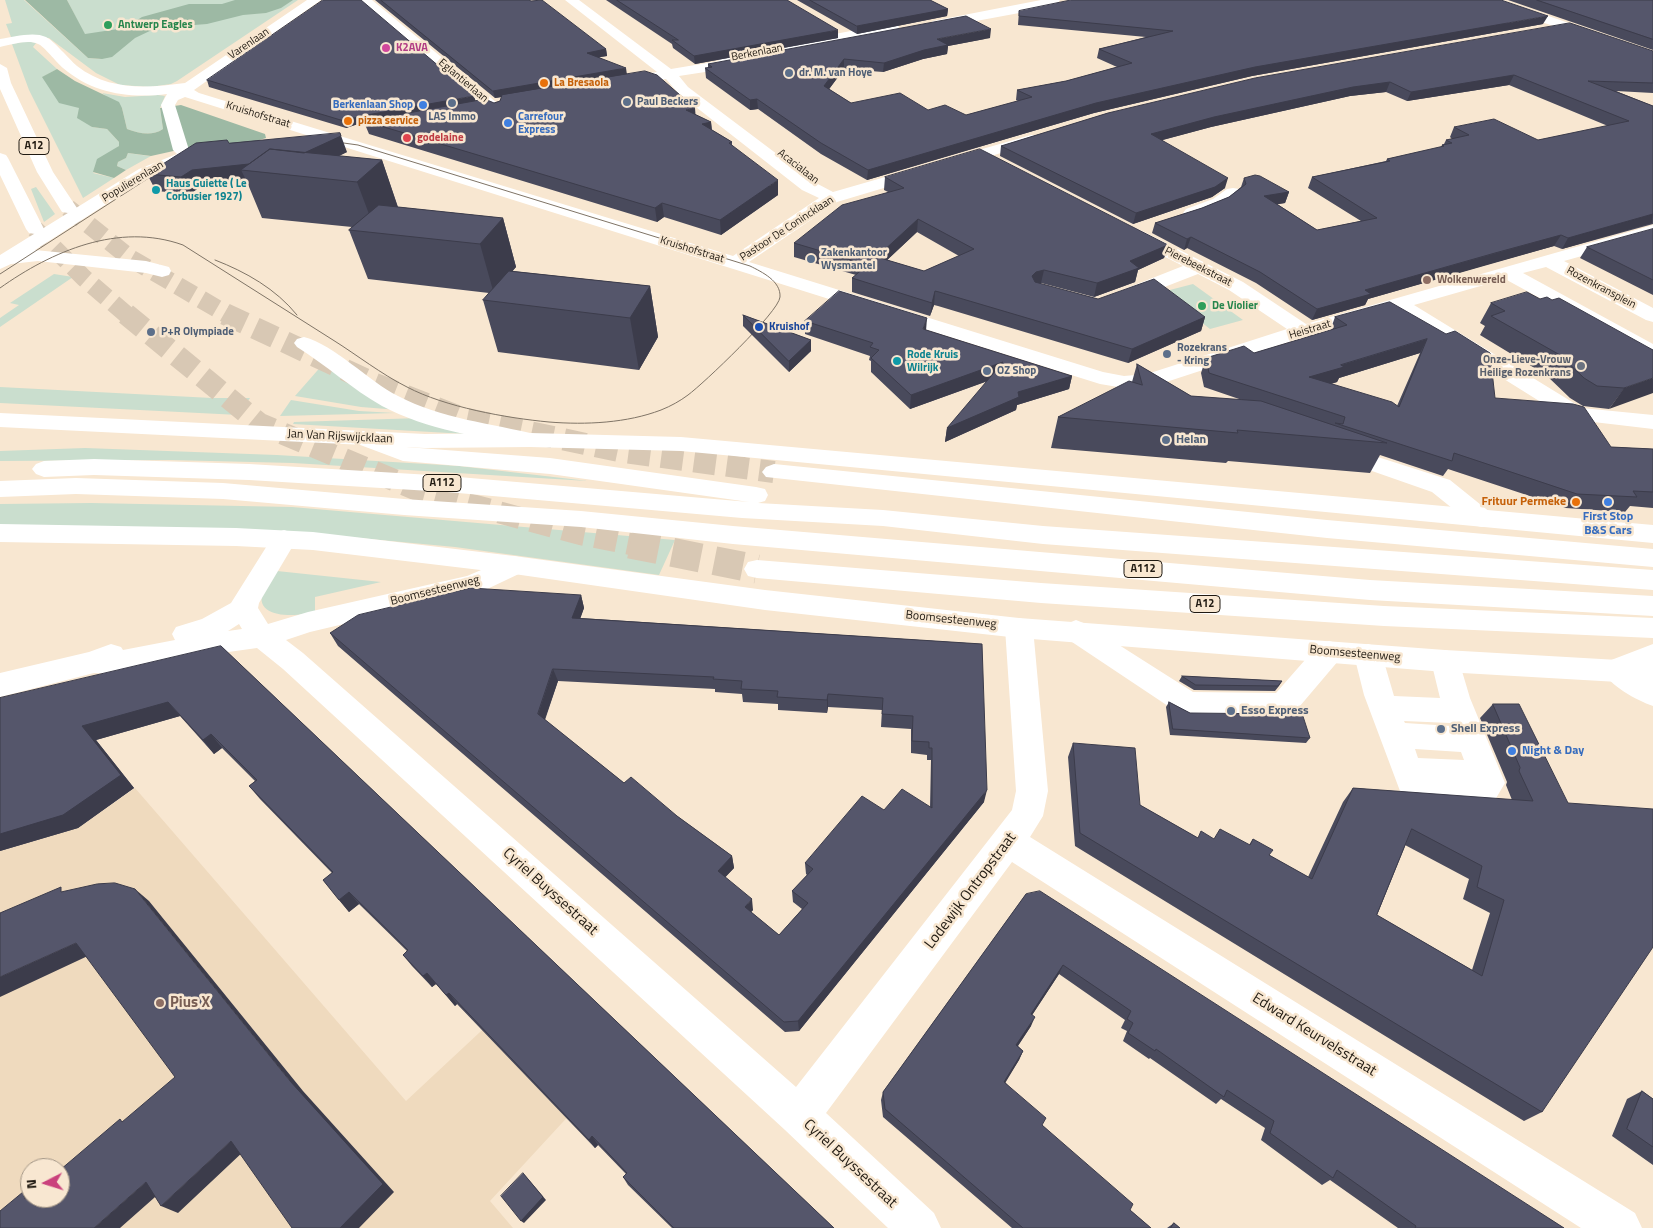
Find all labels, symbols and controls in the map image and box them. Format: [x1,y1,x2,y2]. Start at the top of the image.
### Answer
place label: Antwerp Eagles [118,18,193,32]
marker: Antwerp Eagles [102,19,114,31]
street label: Varenlaan [226,26,272,62]
place label: K2AVA [396,41,428,55]
marker: K2AVA [380,42,392,54]
street label: Berkenlaan [730,42,784,64]
street label: Eglantierlaan [436,56,490,106]
place label: dr. M. van Hoye [799,66,872,80]
marker: dr. M. van Hoye [783,67,795,79]
place label: La Bresaola [554,76,609,90]
marker: La Bresaola [538,77,550,89]
place label: Paul Beckers [637,95,698,109]
marker: Paul Beckers [621,96,633,108]
marker: LAS Immo [446,97,458,109]
place label: Berkenlaan Shop [333,98,413,112]
street label: Kruishofstraat [224,99,292,131]
marker: Berkenlaan Shop [417,99,429,111]
place label: LAS Immo [428,110,476,124]
place label: Carrefour Express [518,110,563,136]
place label: pizza service [358,114,419,128]
marker: pizza service [342,115,354,127]
marker: Carrefour Express [502,117,514,129]
place label: godelaine [417,131,463,145]
marker: godelaine [401,132,413,144]
road number: A12 [19,138,49,154]
street label: Acacialaan [775,147,821,187]
street label: Populierenlaan [100,159,166,205]
place label: Haus Guiette ( Le Corbusier 1927) [166,177,247,203]
marker: Haus Guiette ( Le Corbusier 1927) [150,184,162,196]
street label: Pastoor De Conincklaan [738,194,836,264]
street label: Kruishofstraat [658,234,726,266]
street label: Pierebeekstraat [1162,244,1234,290]
place label: Zakenkantoor Wysmantel [821,246,887,272]
marker: Zakenkantoor Wysmantel [805,253,817,265]
street label: Rozenkransplein [1564,264,1638,312]
place label: Wolkenwereld [1437,273,1506,287]
marker: Wolkenwereld [1421,274,1433,286]
place label: De Violier [1212,299,1258,313]
marker: De Violier [1196,300,1208,312]
street label: Heistraat [1288,317,1332,343]
place label: Kruishof [769,320,810,334]
marker: Kruishof [753,321,765,333]
place label: P+R Olympiade [161,325,234,339]
marker: P+R Olympiade [145,326,157,338]
place label: Rozekrans - Kring [1177,341,1227,367]
place label: Rode Kruis Wilrijk [907,348,958,374]
marker: Rozekrans - Kring [1161,348,1173,360]
place label: Onze-Lieve-Vrouw Heilige Rozenkrans [1480,353,1571,379]
marker: Rode Kruis Wilrijk [891,355,903,367]
marker: Onze-Lieve-Vrouw Heilige Rozenkrans [1575,360,1587,372]
place label: OZ Shop [997,364,1036,378]
marker: OZ Shop [981,365,993,377]
street label: Jan Van Rijswijcklaan [287,427,393,447]
place label: Helan [1176,433,1206,447]
marker: Helan [1160,434,1172,446]
road number: A112 [423,474,461,492]
place label: Frituur Permeke [1481,495,1566,509]
marker: Frituur Permeke [1570,496,1582,508]
marker: First Stop B&S Cars [1602,496,1614,508]
place label: First Stop B&S Cars [1583,510,1633,538]
road number: A112 [1124,560,1162,578]
street label: Boomsesteenweg [389,573,481,609]
road number: A12 [1190,596,1220,612]
street label: Boomsesteenweg [905,608,997,632]
street label: Boomsesteenweg [1309,643,1401,665]
place label: Esso Express [1241,704,1309,718]
marker: Esso Express [1225,705,1237,717]
place label: Shell Express [1451,722,1520,736]
marker: Shell Express [1435,723,1447,735]
place label: Night & Day [1522,744,1584,758]
marker: Night & Day [1506,745,1518,757]
street label: Lodewijk Ontropstraat [921,829,1021,953]
street label: Cyriel Buyssestraat [499,845,601,939]
street label: Edward Keurvelsstraat [1249,989,1379,1081]
place label: Pius X [170,994,210,1012]
marker: Pius X [154,997,166,1009]
street label: Cyriel Buyssestraat [799,1116,901,1212]
north arrow [20,1158,70,1208]
text: N [20,1179,41,1190]

